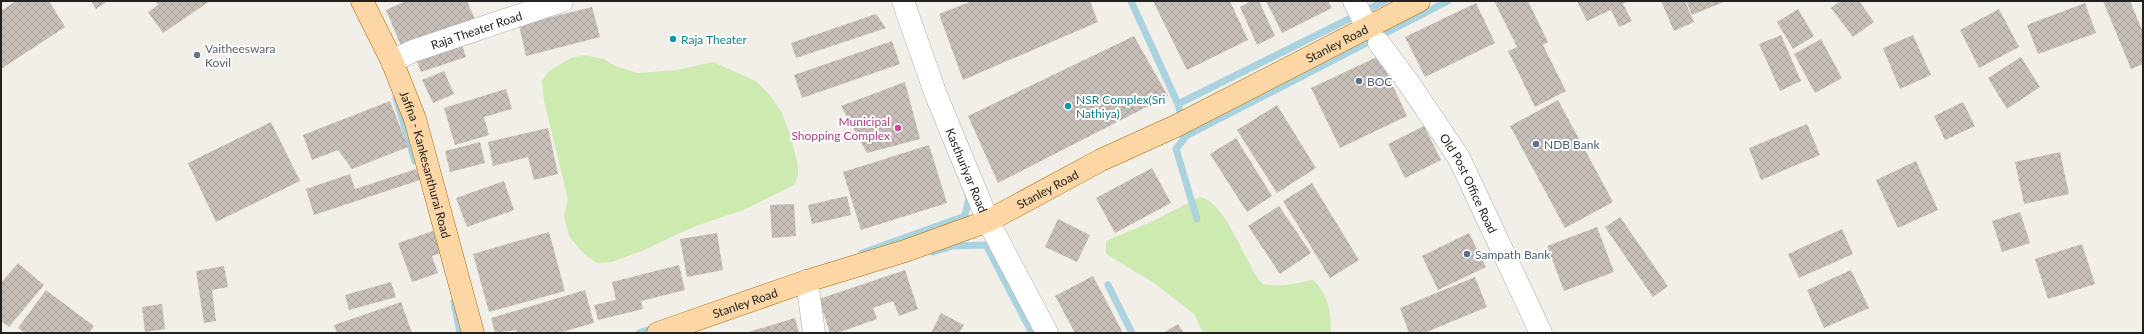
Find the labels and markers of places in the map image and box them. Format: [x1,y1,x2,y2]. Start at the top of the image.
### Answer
place label: Raja Theater [681,32,747,47]
marker: Raja Theater [668,34,678,44]
place label: Vaitheeswara Kovil [205,41,276,70]
marker: Vaitheeswara Kovil [192,50,202,60]
place label: BOC [1367,74,1392,89]
marker: BOC [1354,76,1364,86]
place label: NSR Complex(Sri Nathiya) [1076,92,1166,121]
marker: NSR Complex(Sri Nathiya) [1063,101,1073,111]
place label: Municipal Shopping Complex [791,114,890,143]
marker: Municipal Shopping Complex [893,123,903,133]
place label: NDB Bank [1544,137,1600,152]
marker: NDB Bank [1531,139,1541,149]
place label: Sampath Bank [1475,247,1551,262]
marker: Sampath Bank [1462,249,1472,259]

